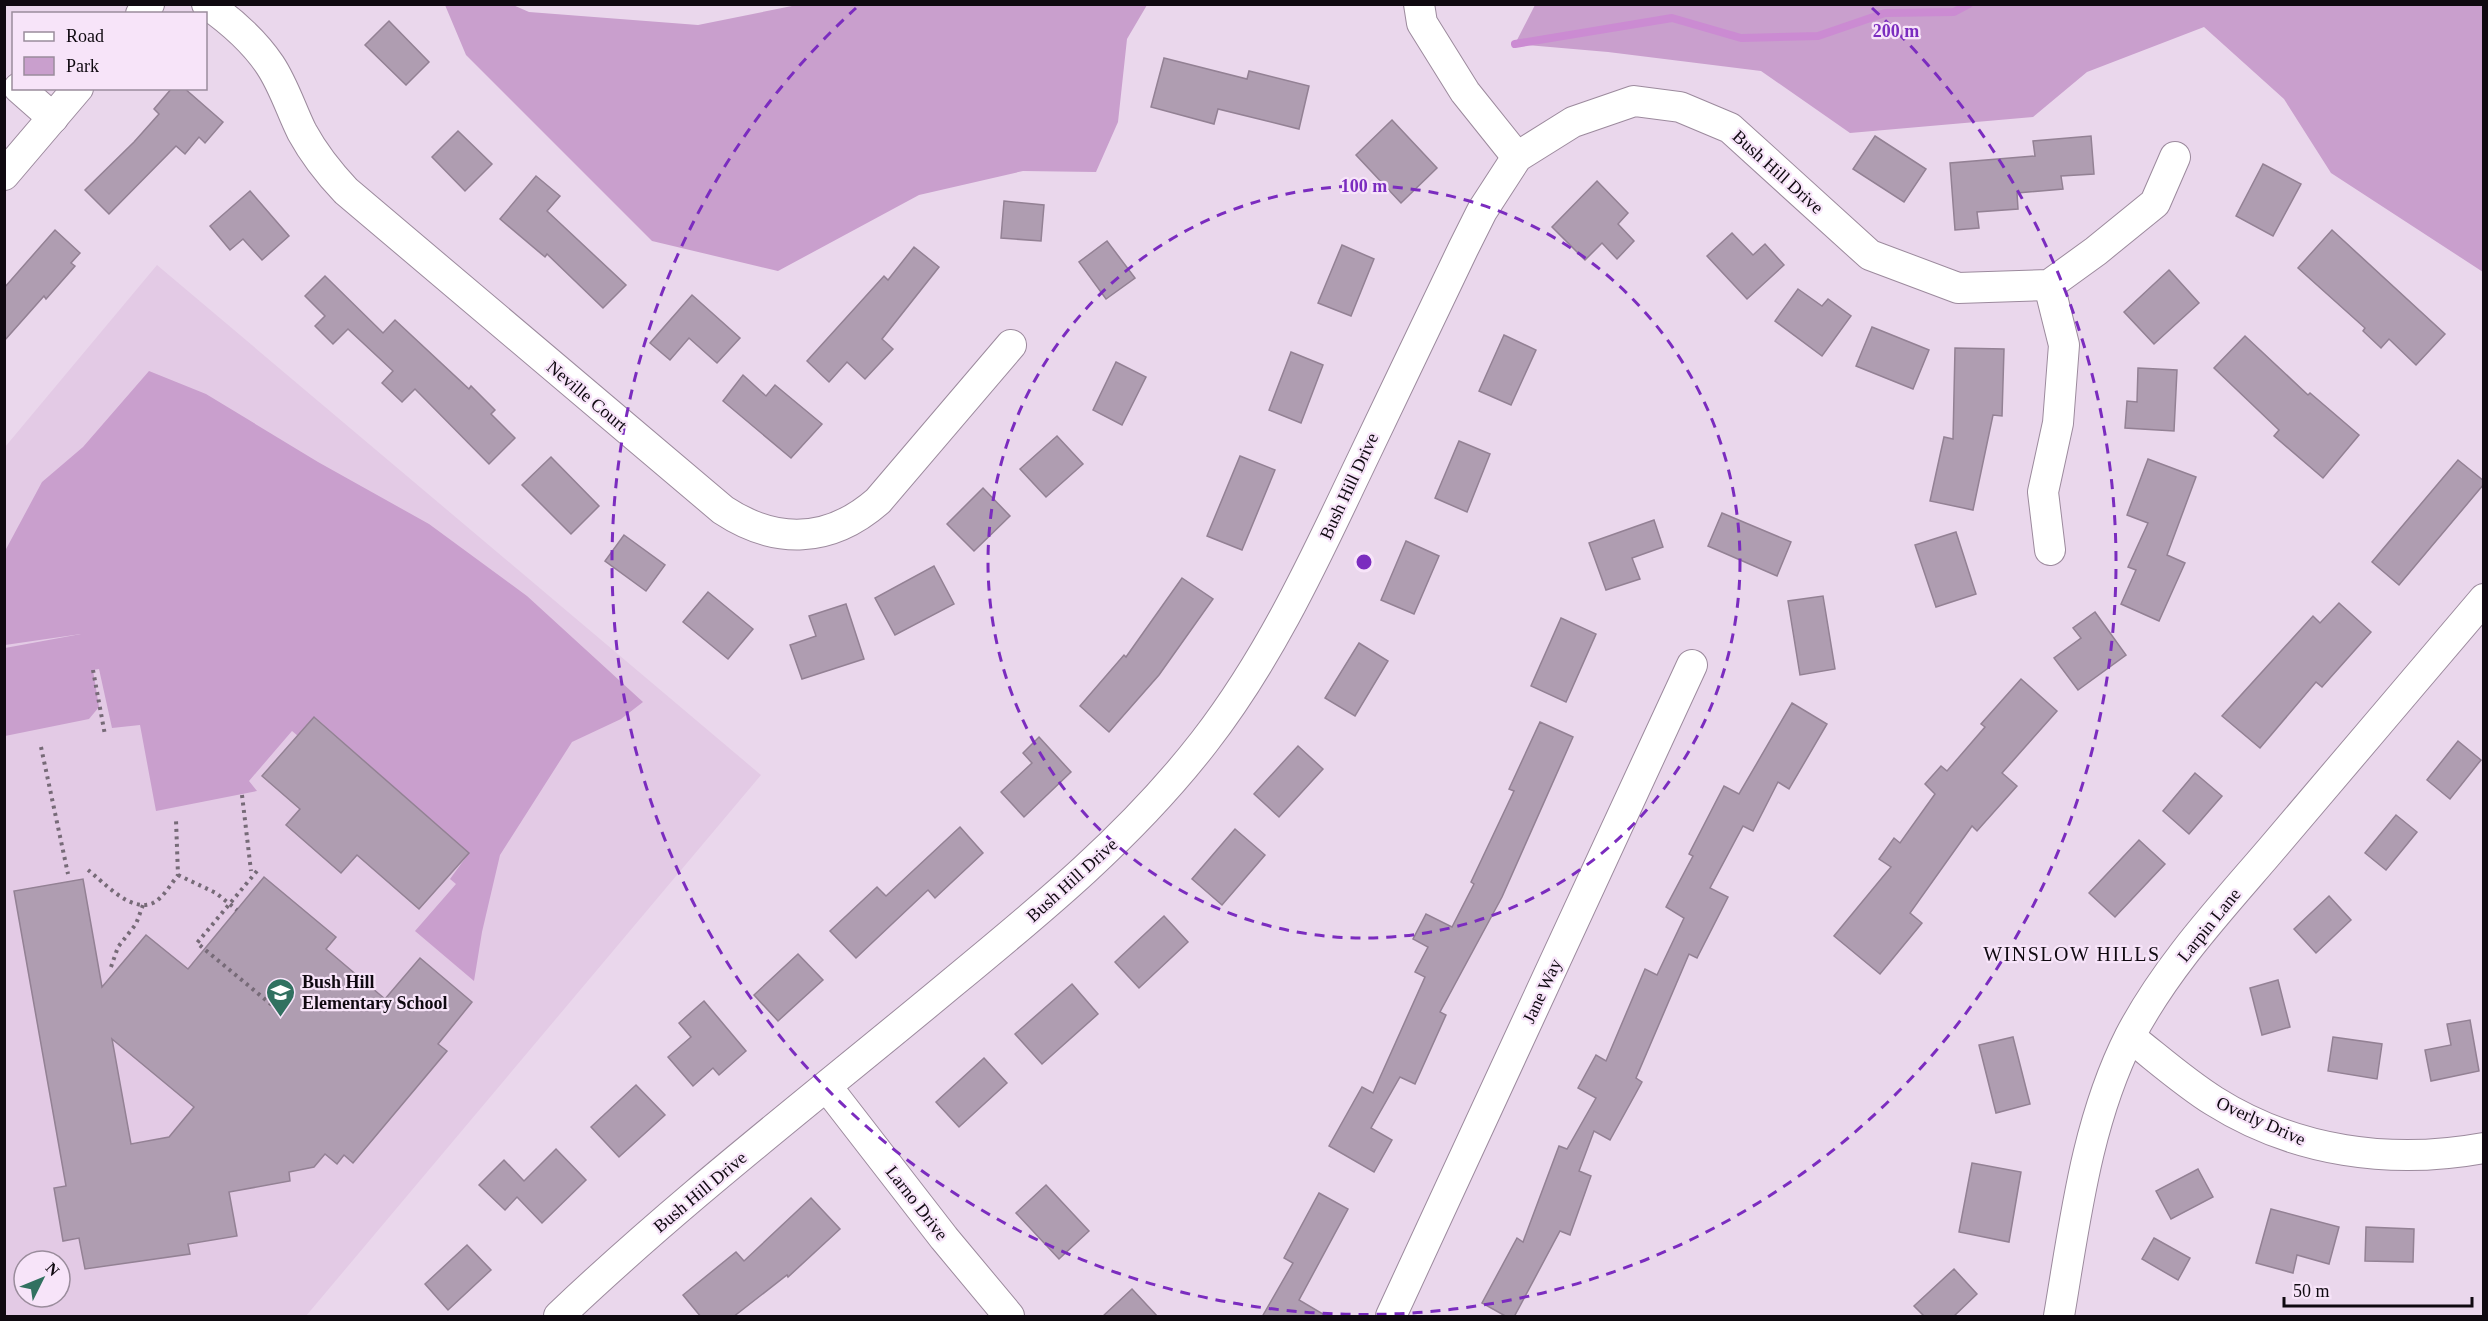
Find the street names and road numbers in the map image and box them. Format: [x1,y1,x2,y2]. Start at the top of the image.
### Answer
street label: Bush Hill Drive [1729,126,1827,218]
street label: Neville Court [543,357,631,435]
street label: Bush Hill Drive [1316,430,1382,542]
street label: Bush Hill Drive [1023,834,1121,926]
street label: Larpin Lane [2173,884,2245,966]
street label: Jane Way [1518,956,1566,1026]
street label: Overly Drive [2213,1092,2309,1150]
street label: Bush Hill Drive [650,1147,750,1237]
street label: Larno Drive [882,1162,952,1244]

